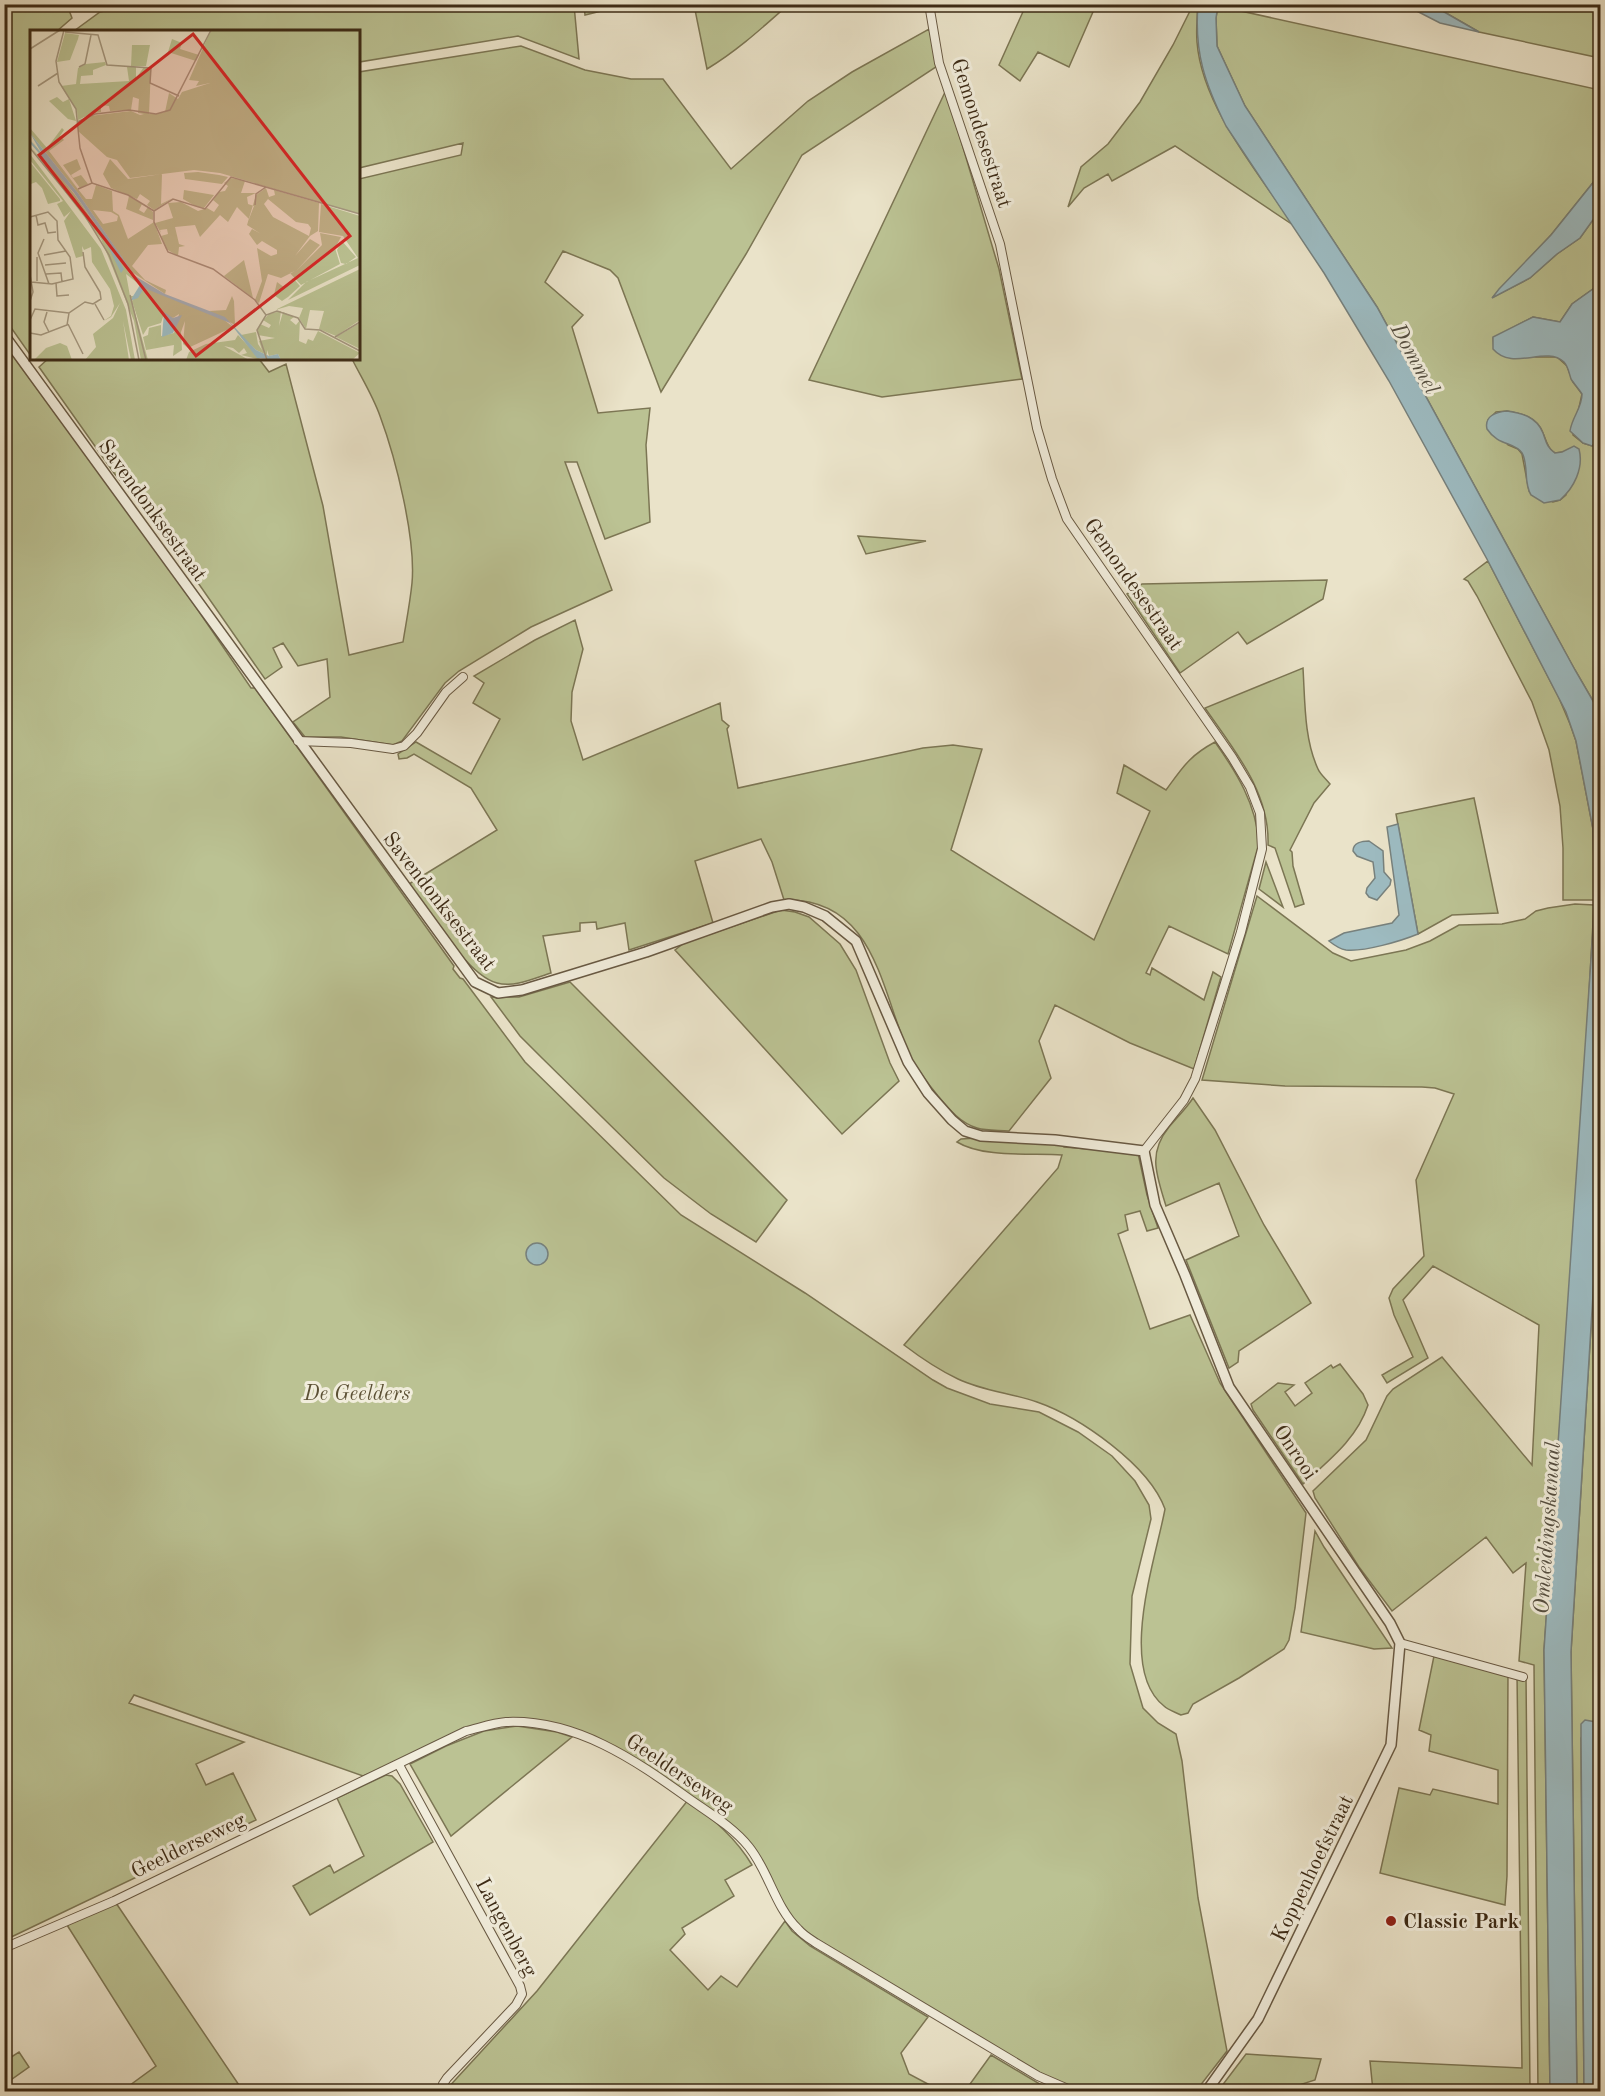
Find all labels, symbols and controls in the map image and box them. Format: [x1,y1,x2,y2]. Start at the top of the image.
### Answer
inset map [30,30,360,360]
street label: Gemondesestraat [947,56,1015,211]
water label: Dommel [1385,319,1443,399]
street label: Savendonksestraat [93,436,210,586]
street label: Gemondesestraat [1079,515,1186,655]
street label: Savendonksestraat [378,829,499,975]
park label: De Geelders [303,1384,411,1405]
street label: Onrooi [1269,1422,1321,1484]
water label: Omleidingskanaal [1531,1441,1565,1615]
street label: Geelderseweg [622,1731,737,1818]
street label: Koppenhoefstraat [1269,1792,1358,1945]
street label: Geelderseweg [128,1809,250,1883]
street label: Langenberg [471,1875,541,1981]
place label: Classic Park [1403,1912,1520,1933]
marker: Classic Park [1384,1914,1398,1928]

